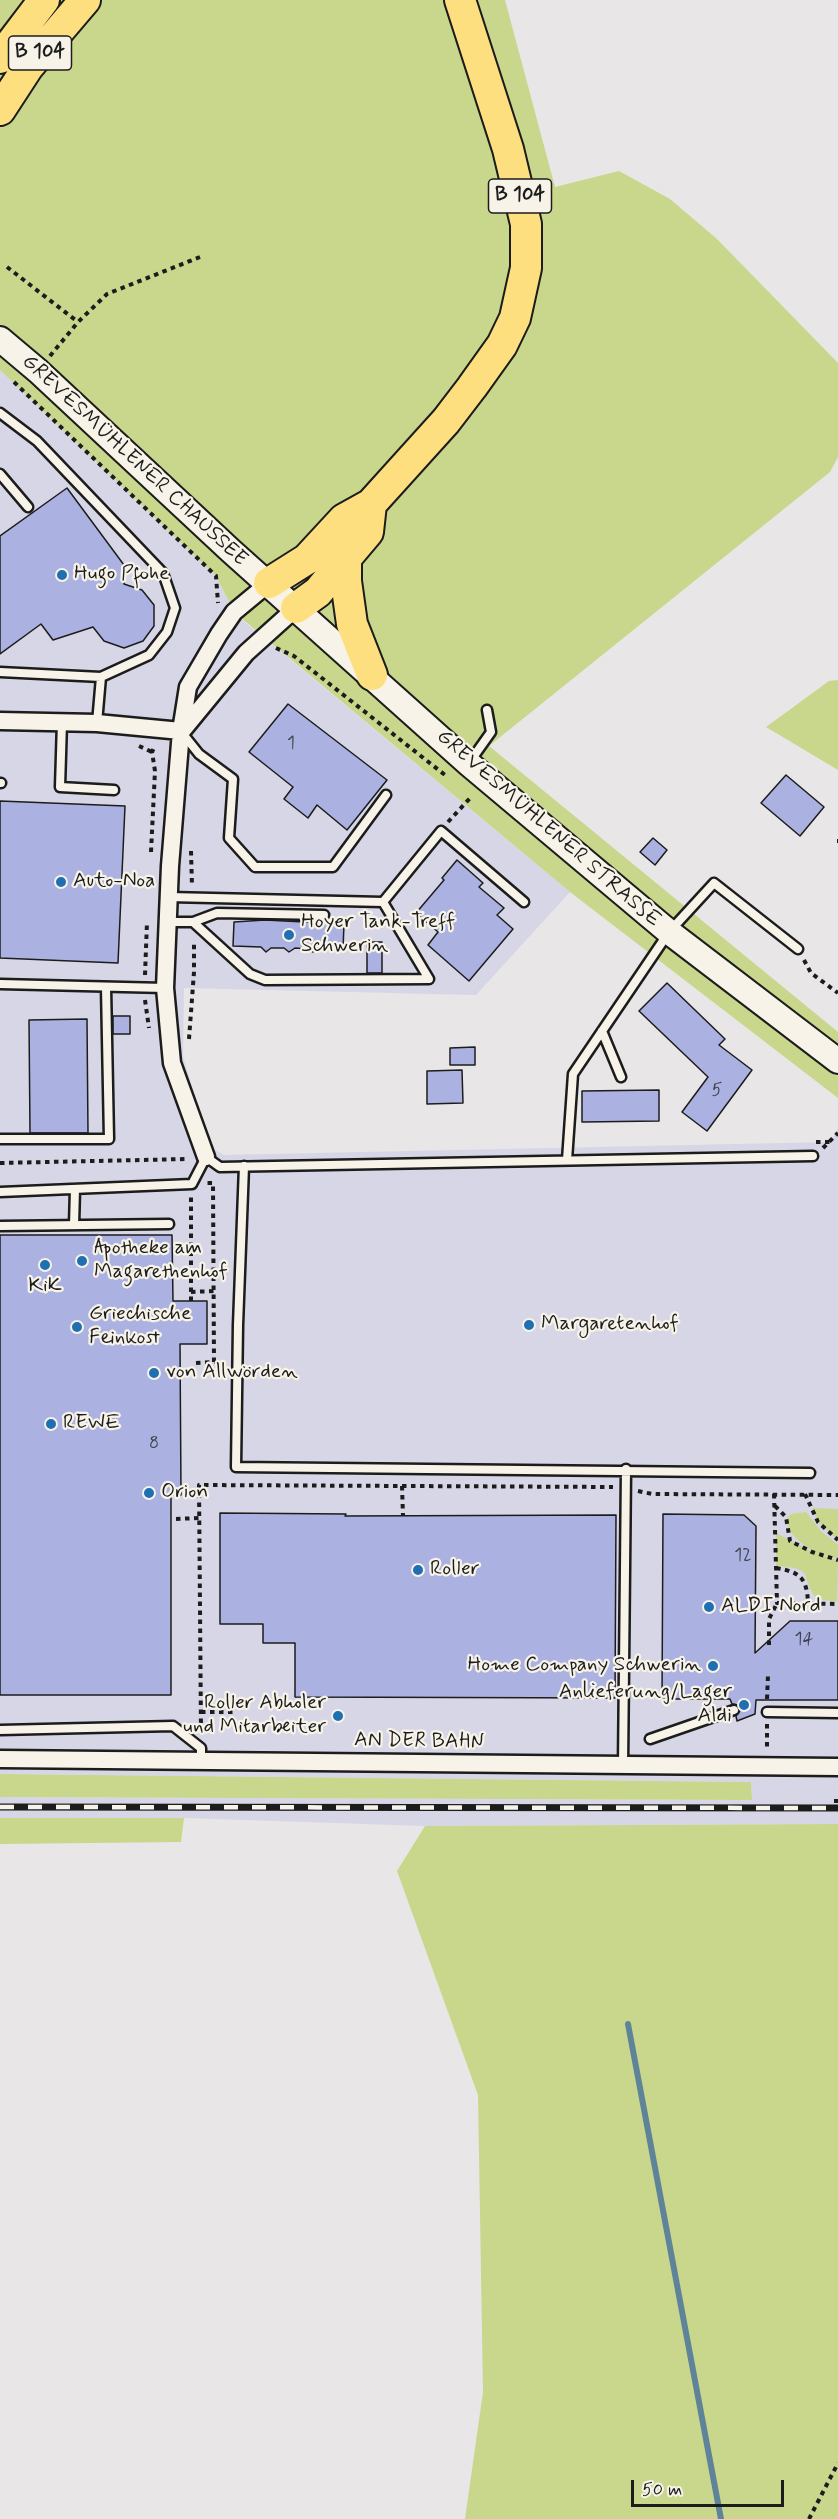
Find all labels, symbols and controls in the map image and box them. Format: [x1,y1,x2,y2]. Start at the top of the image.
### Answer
road number: B 104 [9,36,72,70]
road number: B 104 [488,179,552,213]
street label: GREVESMÜHLENER CHAUSSEE [16,350,252,572]
place label: Hugo Pfohe [74,562,169,588]
marker: Hugo Pfohe [55,568,69,582]
street label: GREVESMÜHLENER STRASSE [431,725,665,933]
house number: 1 [287,733,295,755]
place label: Auto-Noa [73,869,155,895]
marker: Auto-Noa [54,875,68,889]
place label: Hoyer Tank-Treff Schwerin [301,910,455,960]
marker: Hoyer Tank-Treff Schwerin [282,928,296,942]
house number: 5 [712,1080,722,1102]
place label: Apotheke am Magarethenhof [94,1236,228,1286]
marker: Apotheke am Magarethenhof [75,1254,89,1268]
marker: KiK [38,1258,52,1272]
place label: KiK [28,1274,62,1300]
place label: Griechische Feinkost [89,1302,191,1352]
place label: Margaretenhof [541,1312,679,1338]
marker: Margaretenhof [522,1318,536,1332]
marker: Griechische Feinkost [70,1320,84,1334]
place label: von Allwörden [166,1360,298,1386]
marker: von Allwörden [147,1366,161,1380]
place label: REWE [63,1411,120,1437]
marker: REWE [44,1417,58,1431]
house number: 8 [149,1433,159,1455]
place label: Orion [161,1480,208,1506]
marker: Orion [142,1486,156,1500]
house number: 12 [734,1545,752,1567]
place label: Roller [430,1557,479,1583]
marker: Roller [411,1563,425,1577]
place label: ALDI Nord [721,1594,821,1620]
marker: ALDI Nord [702,1600,716,1614]
house number: 14 [795,1629,813,1651]
place label: Home Company Schwerin [468,1653,701,1679]
marker: Home Company Schwerin [706,1659,720,1673]
place label: Anlieferung/Lager Aldi [559,1680,732,1730]
place label: Roller Abholer und Mitarbeiter [183,1691,326,1741]
marker: Anlieferung/Lager Aldi [737,1698,751,1712]
marker: Roller Abholer und Mitarbeiter [331,1709,345,1723]
street label: AN DER BAHN [354,1728,484,1756]
scale bar [634,2468,787,2506]
text: 50 m [642,2478,682,2502]

